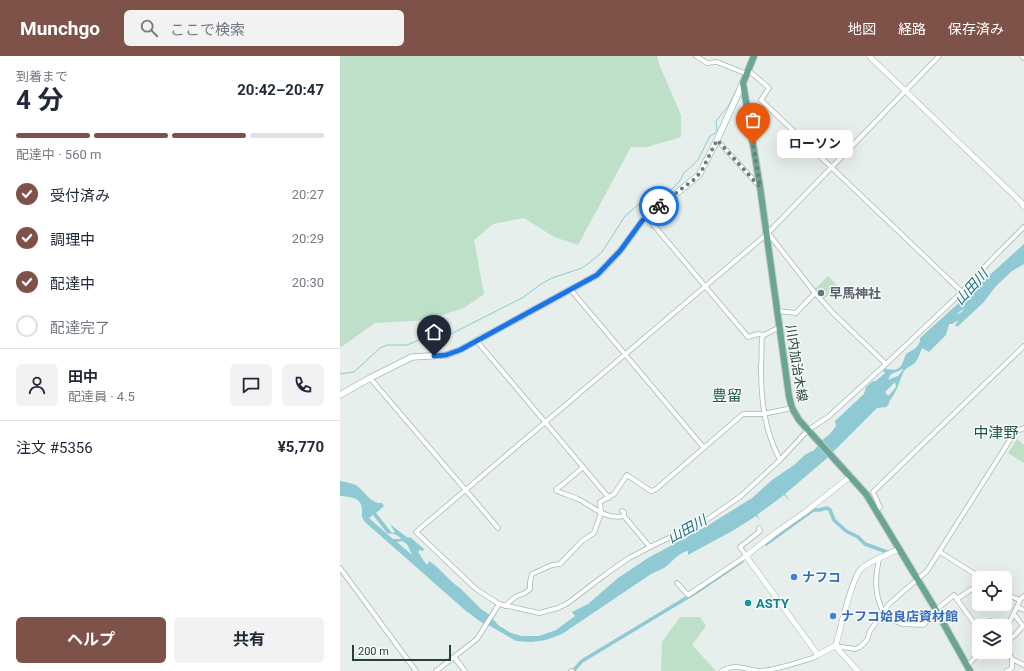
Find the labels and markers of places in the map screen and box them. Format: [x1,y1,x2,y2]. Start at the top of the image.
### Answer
pin [736,103,770,144]
callout: ローソン [777,130,853,158]
place label: 早馬神社 [829,286,881,301]
marker: 早馬神社 [816,288,826,298]
pin [417,315,451,356]
place label: ナフコ [802,570,841,585]
marker: ナフコ [789,572,799,582]
place label: ASTY [756,596,790,611]
marker: ASTY [743,598,753,608]
place label: ナフコ姶良店資材館 [841,609,958,624]
marker: ナフコ姶良店資材館 [828,611,838,621]

